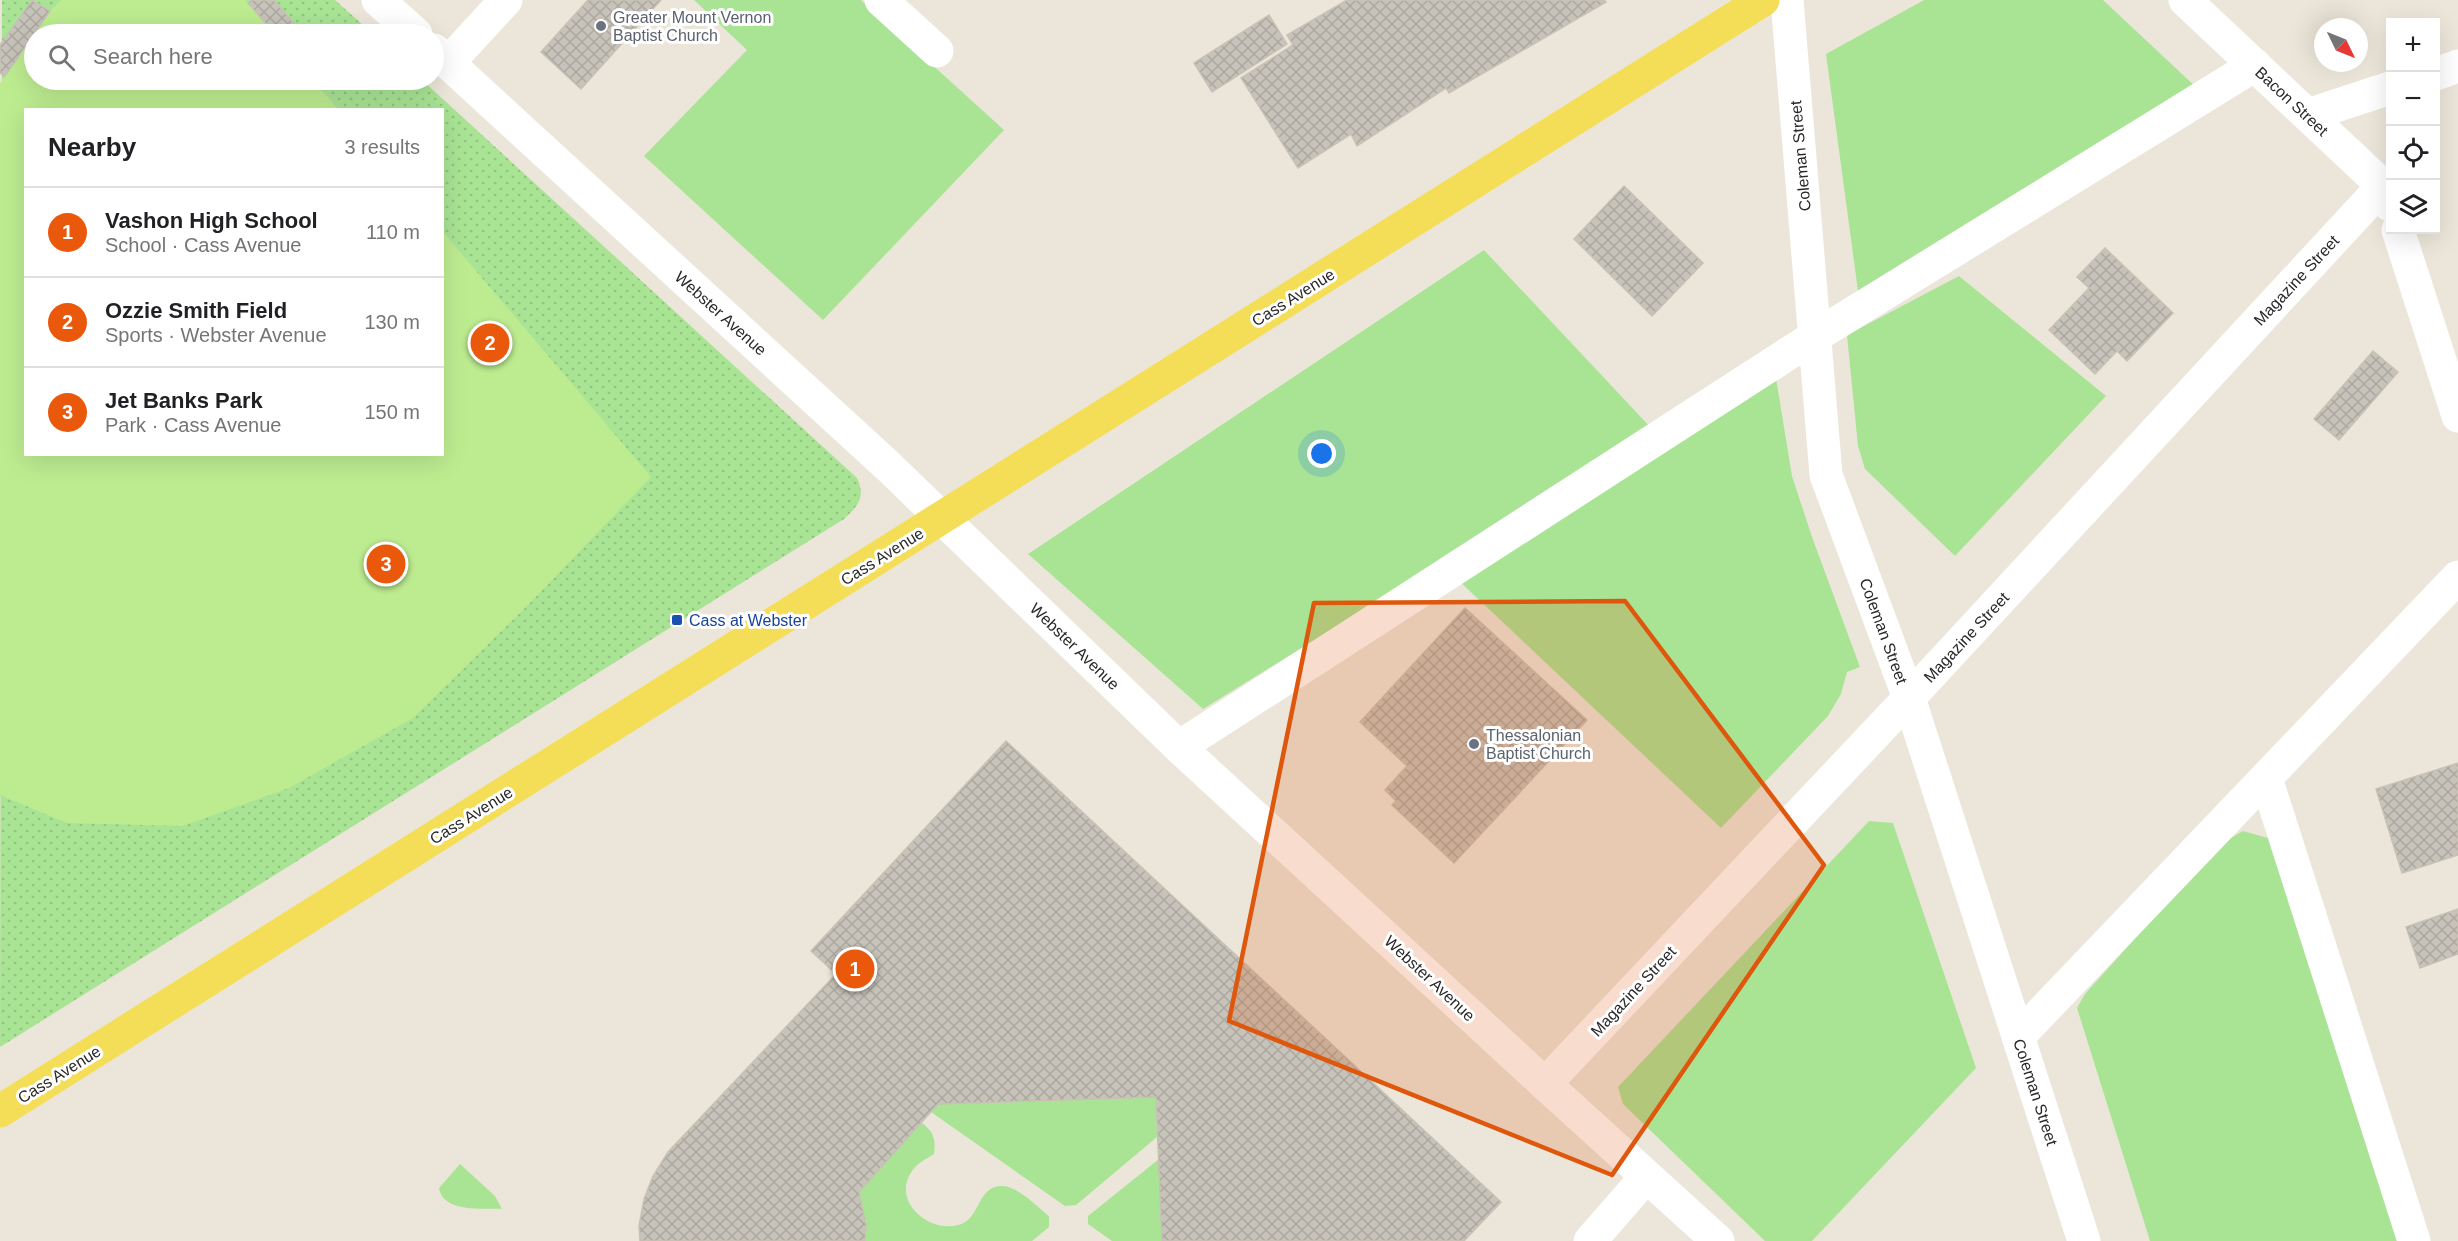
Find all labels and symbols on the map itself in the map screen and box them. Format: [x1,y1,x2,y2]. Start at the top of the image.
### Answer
place label: Greater Mount Vernon Baptist Church [613,9,771,44]
north arrow [2314,18,2368,72]
marker: Greater Mount Vernon Baptist Church [594,19,608,33]
street label: Bacon Street [2252,64,2332,140]
street label: Coleman Street [1787,99,1814,212]
street label: Magazine Street [2250,232,2343,329]
street label: Cass Avenue [1249,265,1338,330]
street label: Webster Avenue [672,268,770,359]
pin: 2 [470,320,510,366]
your location [1307,439,1336,468]
street label: Cass Avenue [838,524,927,589]
pin: 3 [366,542,406,586]
street label: Coleman Street [1857,576,1911,687]
street label: Magazine Street [1920,589,2013,686]
street label: Webster Avenue [1027,600,1123,693]
place label: Cass at Webster [689,612,808,629]
marker: Cass at Webster [670,613,684,627]
place label: Thessalonian Baptist Church [1486,727,1591,762]
marker: Thessalonian Baptist Church [1467,737,1481,751]
street label: Cass Avenue [427,783,516,848]
street label: Webster Avenue [1381,932,1478,1024]
street label: Magazine Street [1587,943,1680,1040]
pin: 1 [836,946,874,992]
street label: Coleman Street [2010,1037,2061,1148]
street label: Cass Avenue [15,1042,104,1107]

